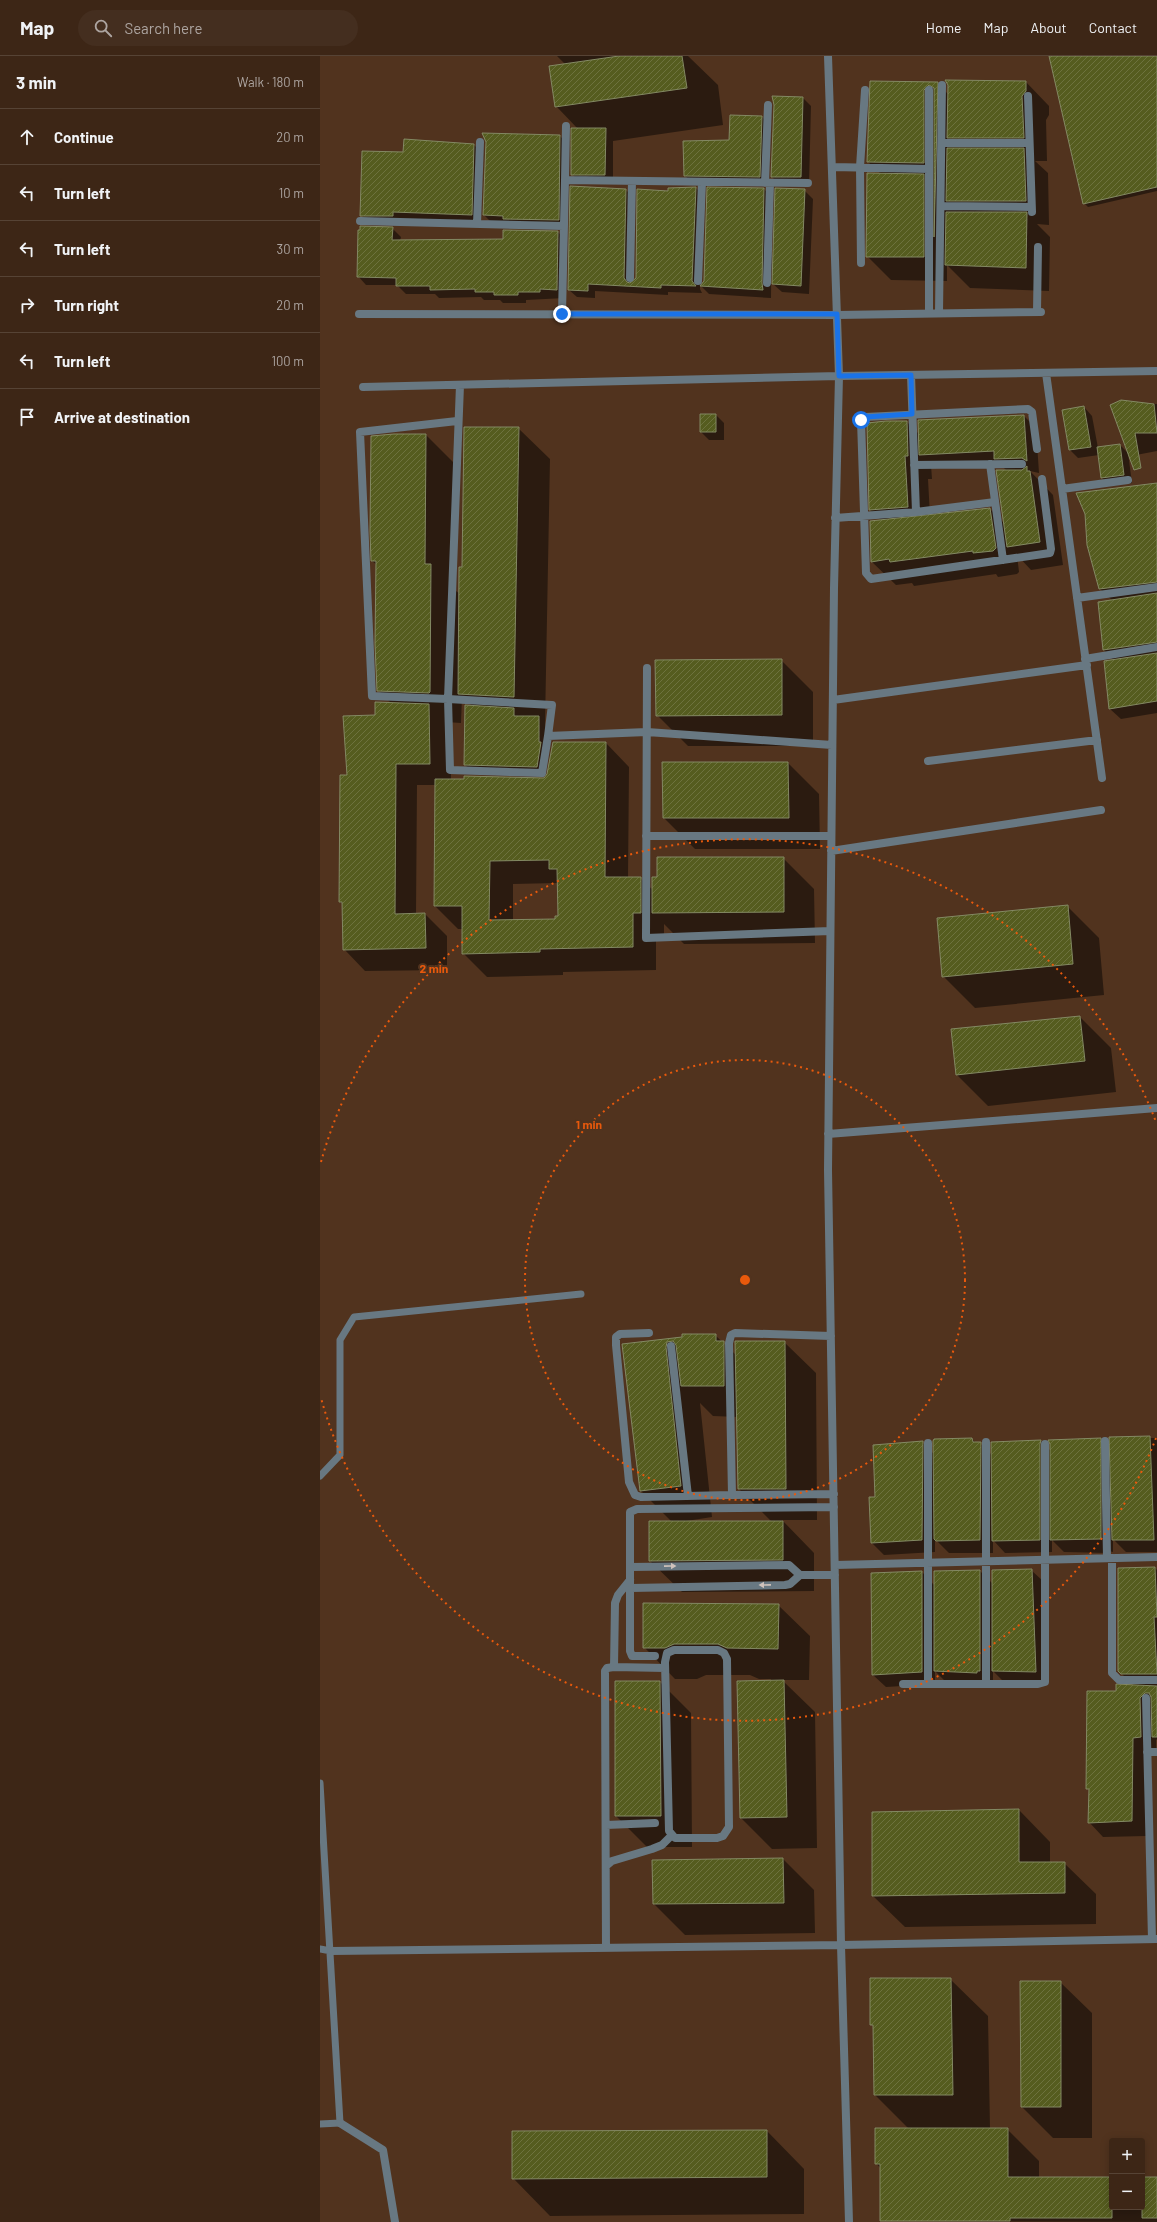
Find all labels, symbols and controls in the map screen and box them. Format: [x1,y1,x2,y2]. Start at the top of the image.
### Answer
search box [78,10,358,46]
text: Map [20,16,54,39]
icon: search [92,17,114,39]
text: Search here [124,19,202,37]
text: Home [926,19,962,36]
text: Map [984,19,1008,36]
text: About [1030,19,1067,36]
text: Contact [1089,19,1137,36]
text: 3 min [16,72,56,92]
text: Walk · 180 m [237,74,304,90]
icon: ahead [16,126,38,148]
text: Continue [54,128,114,146]
text: 20 m [276,129,304,145]
icon: left [16,182,38,204]
text: Turn left [54,184,110,202]
text: 10 m [279,185,304,201]
icon: left [16,238,38,260]
text: Turn left [54,240,110,258]
text: 30 m [277,241,304,257]
icon: right [16,294,38,316]
text: Turn right [54,296,119,314]
text: 20 m [276,297,304,313]
route end [553,305,571,323]
icon: left [16,350,38,372]
text: Turn left [54,352,110,370]
text: 100 m [271,353,304,369]
icon: arrive [16,406,38,428]
text: Arrive at destination [54,408,190,426]
route start [852,411,870,429]
text: 2 min [420,961,448,975]
text: 1 min [576,1117,602,1131]
centre of rings [738,1273,752,1287]
one-way arrow [664,1563,677,1569]
one-way arrow [759,1582,771,1589]
map controls [1109,2138,1145,2210]
button: + [1109,2138,1145,2174]
button: − [1109,2174,1145,2210]

